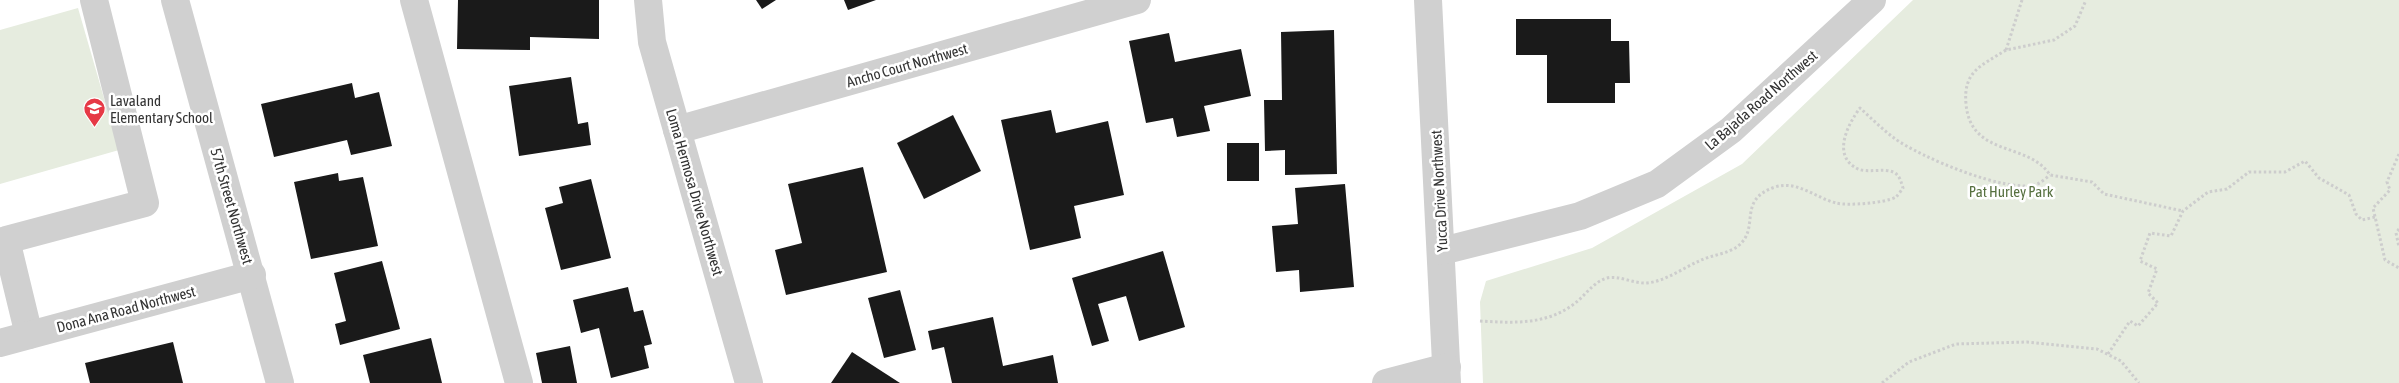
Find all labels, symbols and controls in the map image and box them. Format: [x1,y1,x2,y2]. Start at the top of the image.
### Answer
street label: Ancho Court Northwest [844,40,970,90]
street label: La Bajada Road Northwest [1701,47,1821,153]
place label: Lavaland Elementary School [110,92,213,126]
school or university icon: Lavaland Elementary School [82,97,106,128]
street label: Loma Hermosa Drive Northwest [663,107,727,277]
street label: Yucca Drive Northwest [1427,130,1451,252]
street label: 57th Street Northwest [207,146,257,266]
park label: Pat Hurley Park [1969,183,2054,200]
street label: Dona Ana Road Northwest [55,282,197,336]

